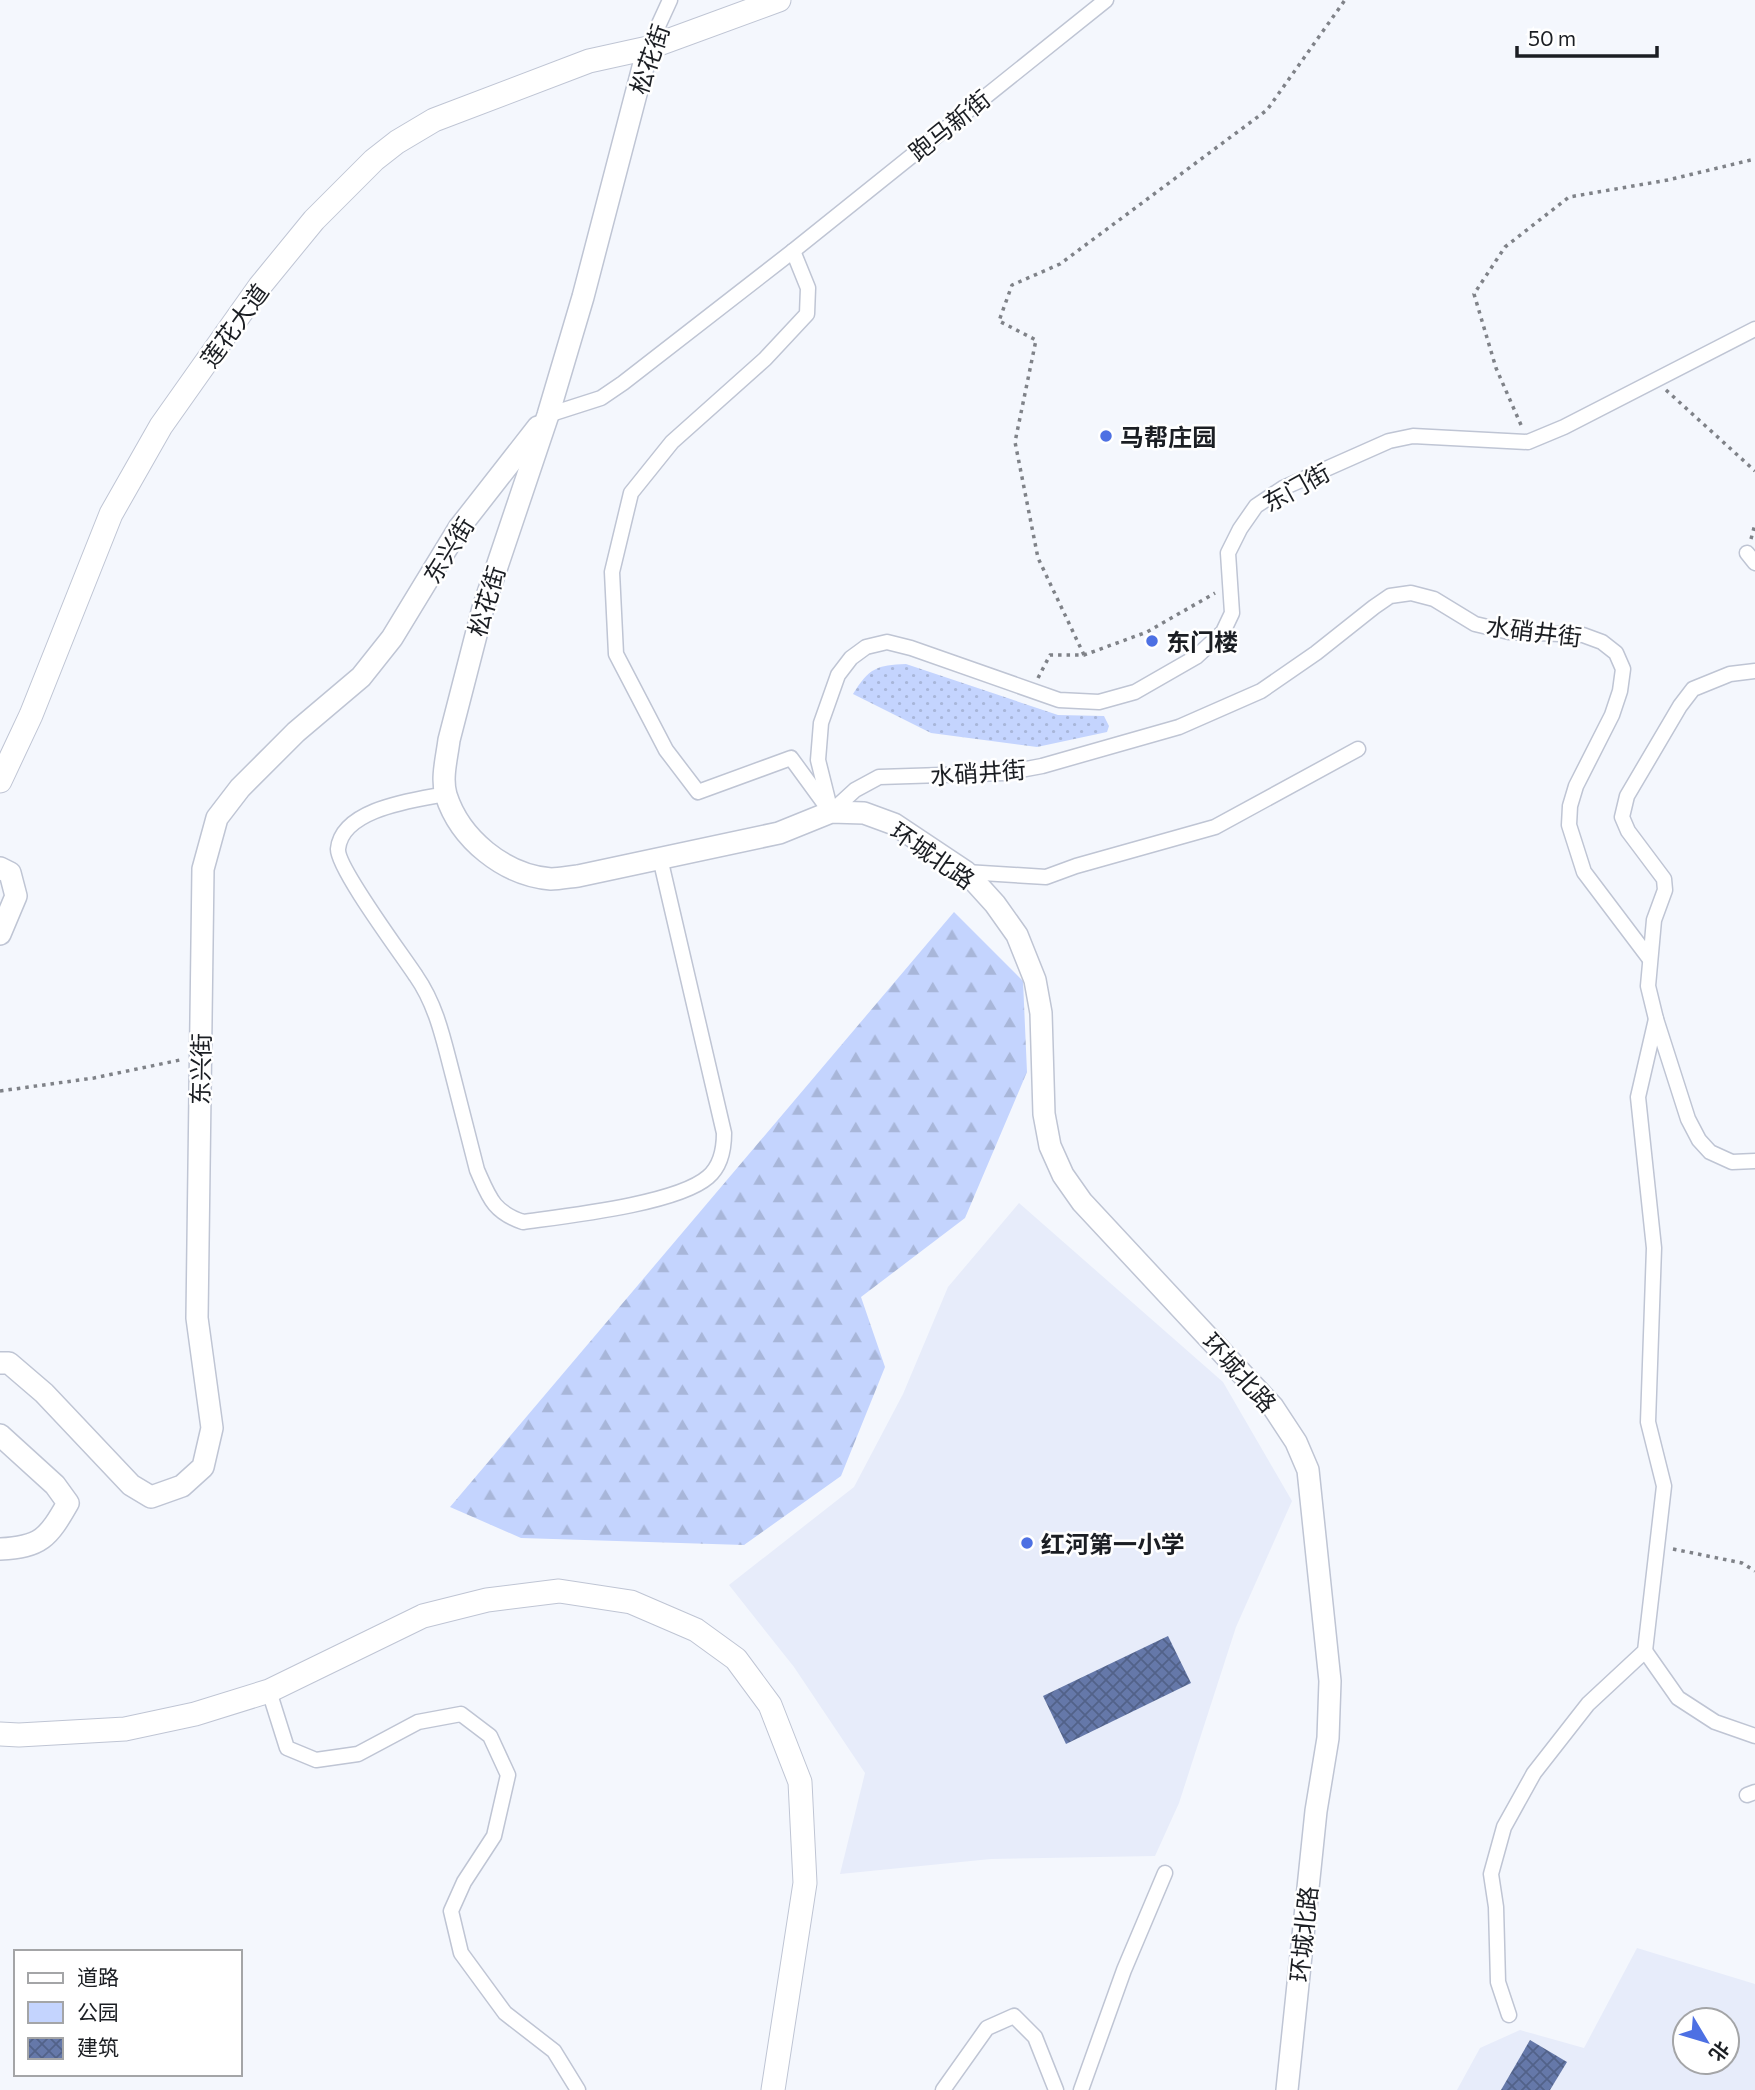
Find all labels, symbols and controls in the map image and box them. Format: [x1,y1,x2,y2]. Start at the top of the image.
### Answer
scale bar [1517,14,1657,58]
street label: 松花街 [624,20,674,98]
text: 50 m [1528,25,1576,50]
street label: 跑马新街 [903,84,995,166]
street label: 莲花大道 [194,278,274,372]
place label: 马帮庄园 [1120,422,1216,451]
marker: 马帮庄园 [1098,428,1114,444]
street label: 东门街 [1257,457,1335,517]
street label: 东兴街 [417,512,479,588]
street label: 松花街 [462,562,510,640]
street label: 水硝井街 [1485,611,1583,651]
place label: 东门楼 [1166,627,1238,656]
marker: 东门楼 [1144,633,1160,649]
street label: 水硝井街 [929,754,1027,790]
street label: 环城北路 [885,816,981,894]
street label: 东兴街 [185,1033,215,1105]
street label: 环城北路 [1197,1327,1283,1417]
place label: 红河第一小学 [1041,1529,1185,1558]
marker: 红河第一小学 [1019,1535,1035,1551]
street label: 环城北路 [1284,1885,1322,1983]
legend [14,1950,242,2076]
text: 道路 [77,1964,119,1989]
text: 公园 [77,1999,119,2024]
north arrow [1671,2006,1741,2076]
text: 建筑 [77,2034,119,2059]
text: 北 [1705,2037,1735,2066]

